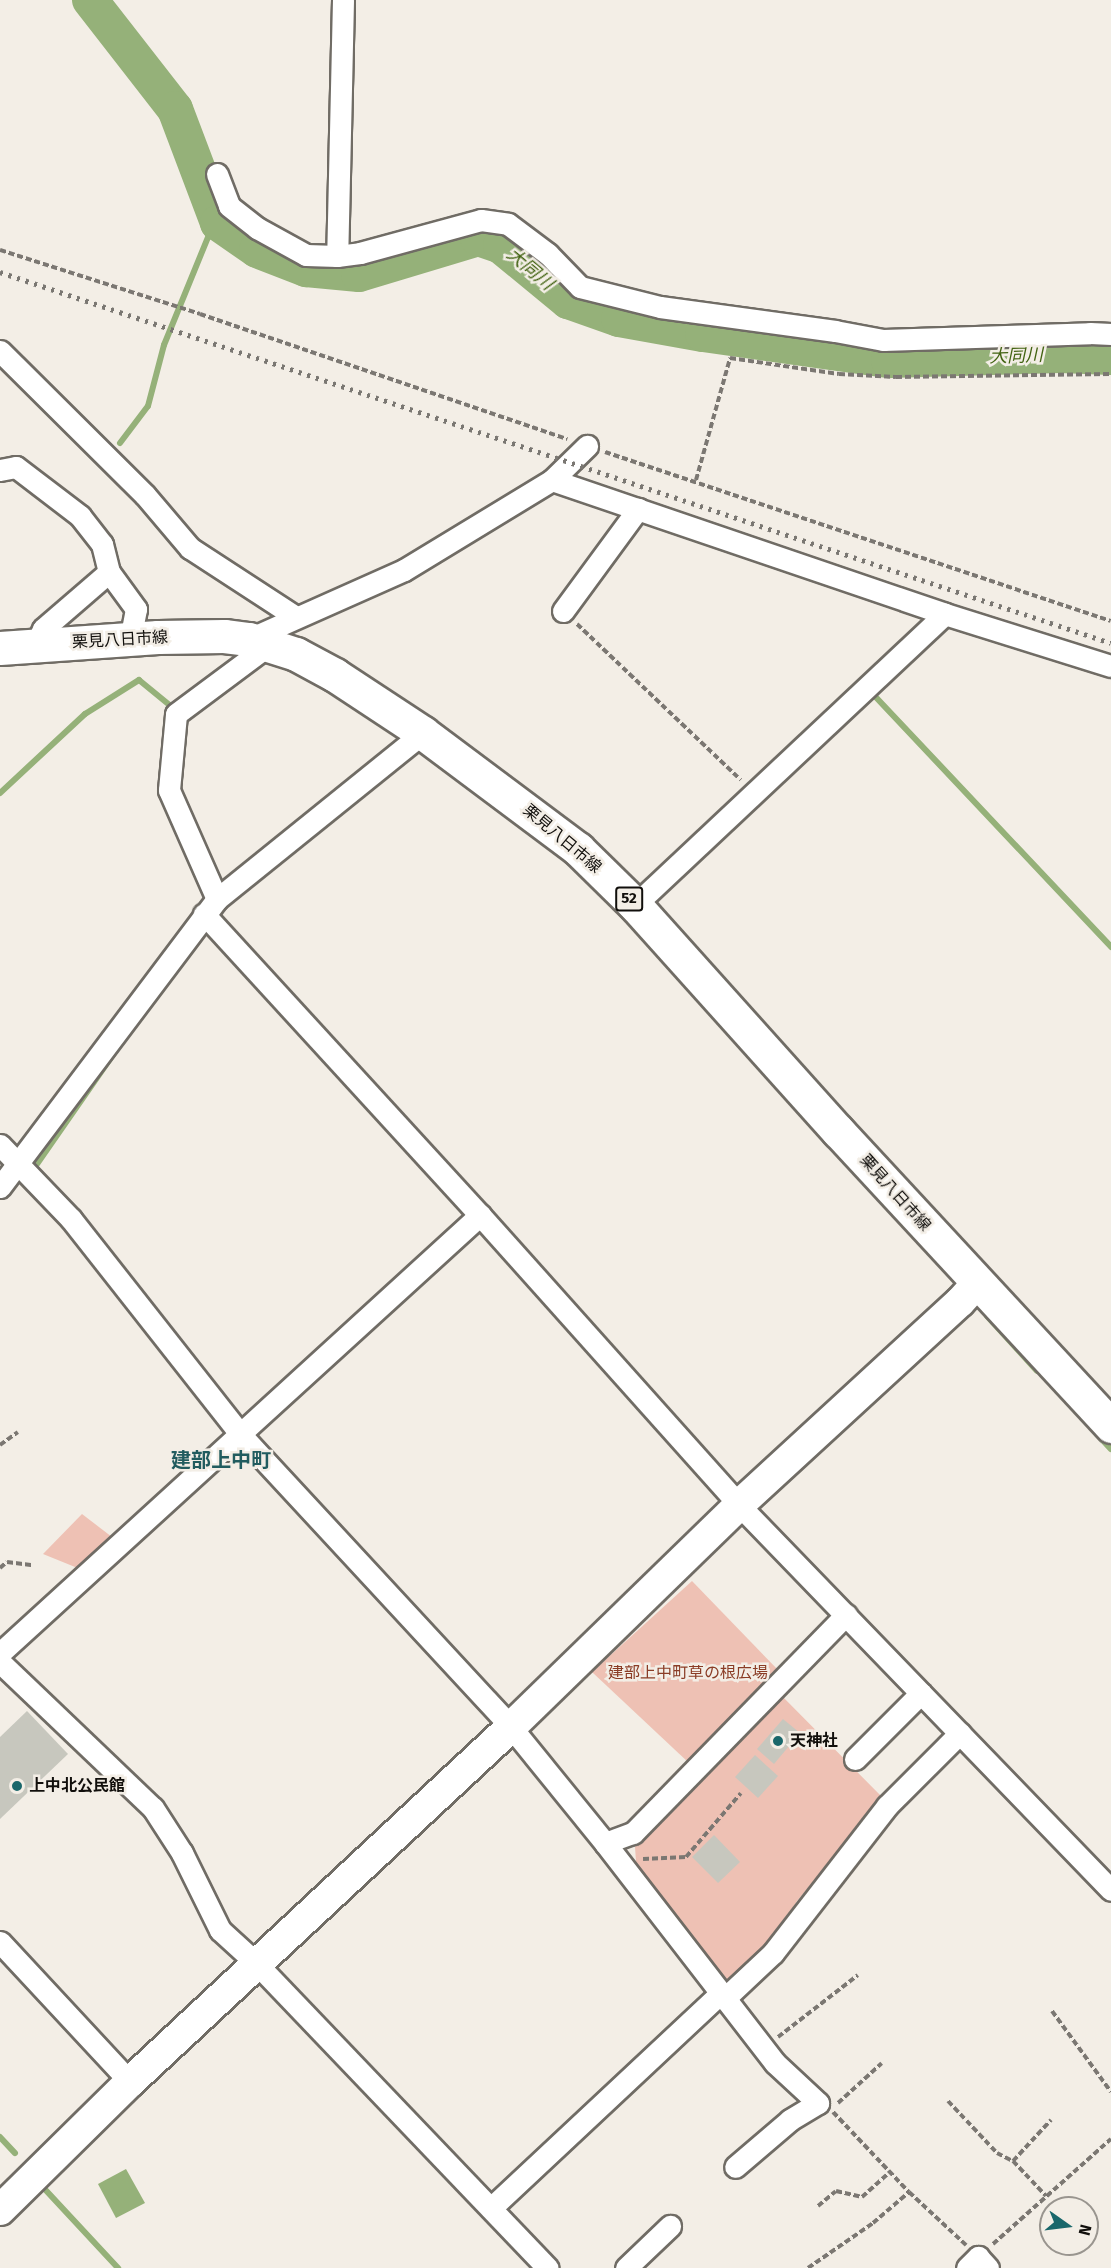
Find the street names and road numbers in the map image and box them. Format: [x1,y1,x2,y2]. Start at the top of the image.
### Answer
street label: 栗見八日市線 [72,628,168,652]
street label: 栗見八日市線 [519,801,605,877]
road number: 52 [614,887,644,911]
street label: 栗見八日市線 [856,1151,934,1235]

